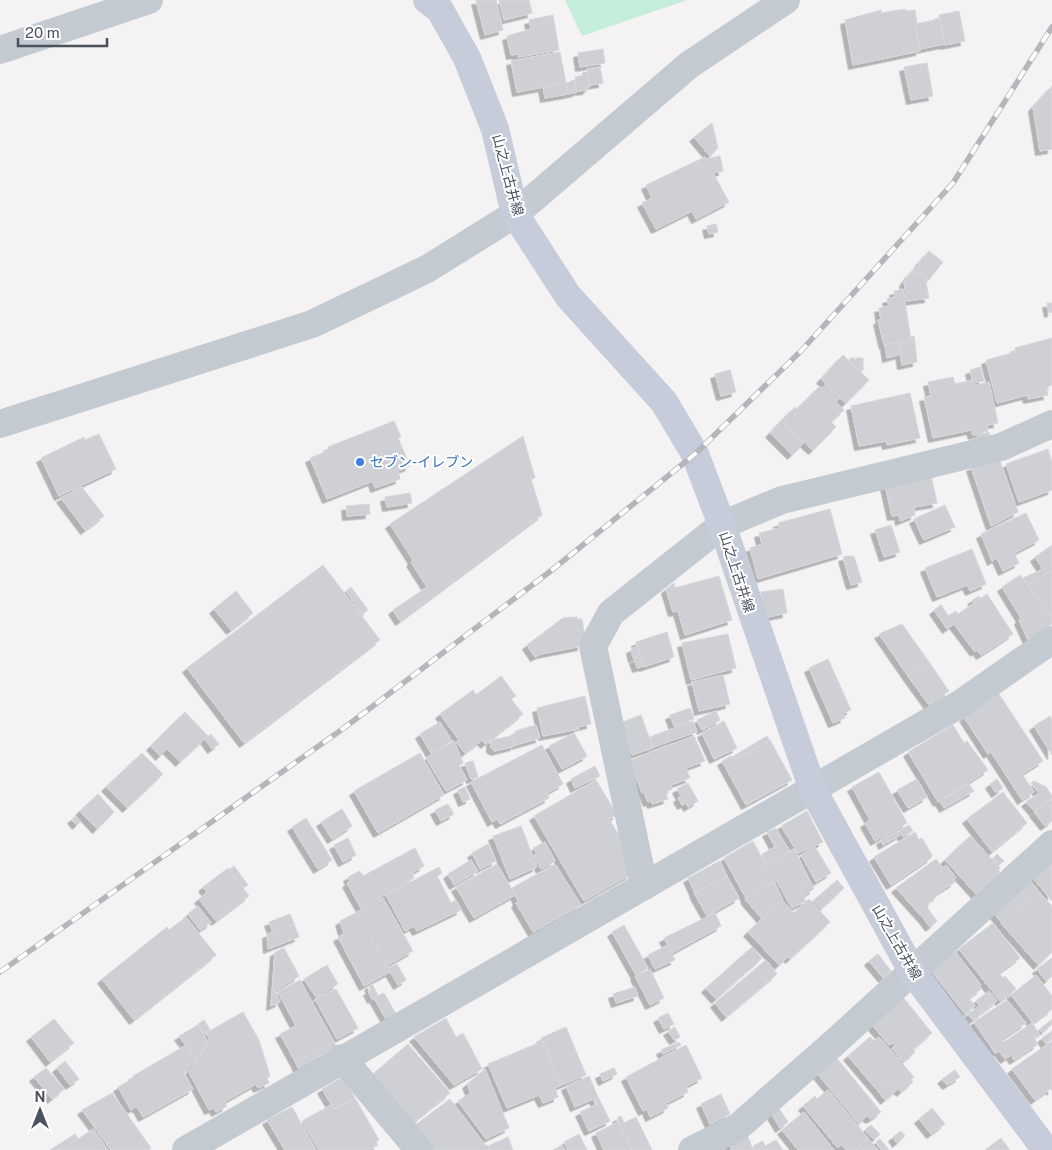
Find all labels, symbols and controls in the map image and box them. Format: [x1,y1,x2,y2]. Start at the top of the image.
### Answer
scale bar [18,15,106,47]
text: 20 m [25,24,60,41]
street label: 山之上古井線 [489,132,527,218]
place label: セブン-イレブン [370,454,473,470]
marker: セブン-イレブン [354,456,366,468]
street label: 山之上古井線 [716,530,758,614]
street label: 山之上古井線 [869,902,925,982]
north arrow [15,1085,65,1135]
text: N [35,1089,45,1105]

